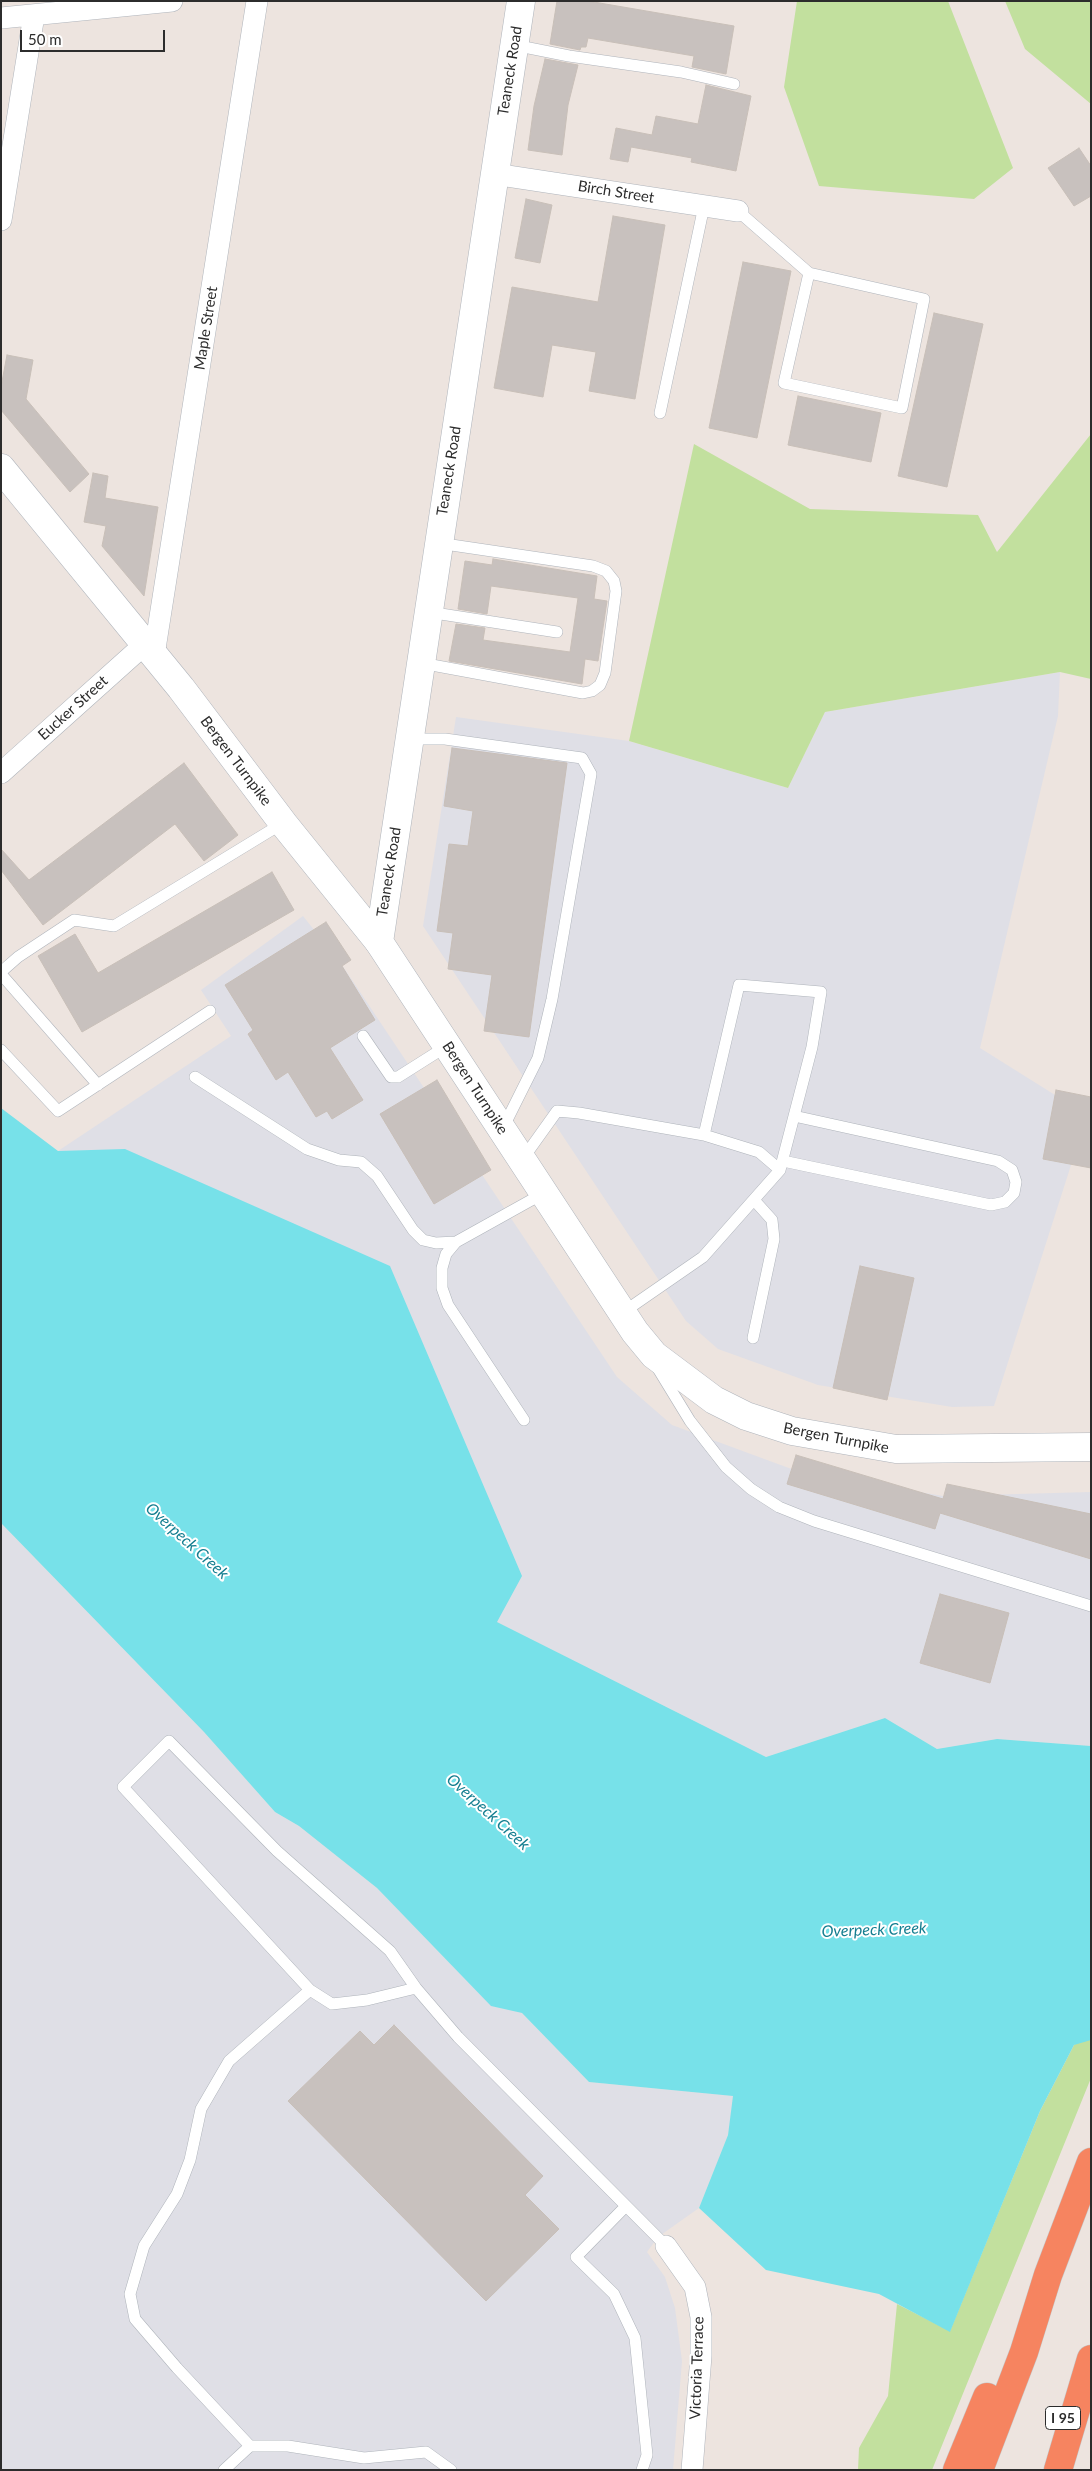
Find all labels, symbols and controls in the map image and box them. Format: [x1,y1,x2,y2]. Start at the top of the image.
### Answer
scale bar [22,20,168,52]
street label: Teaneck Road [494,25,526,117]
text: 50 m [28,30,62,48]
street label: Birch Street [576,177,656,207]
street label: Maple Street [191,285,221,371]
street label: Teaneck Road [433,425,465,517]
street label: Eucker Street [34,672,112,744]
street label: Bergen Turnpike [197,713,275,809]
street label: Teaneck Road [373,826,405,918]
street label: Bergen Turnpike [438,1038,512,1138]
street label: Bergen Turnpike [782,1419,890,1457]
water label: Overpeck Creek [142,1499,232,1583]
water label: Overpeck Creek [443,1770,533,1854]
water label: Overpeck Creek [821,1919,927,1941]
street label: Victoria Terrace [686,2316,708,2420]
road number: I 95 [1046,2406,1080,2430]

